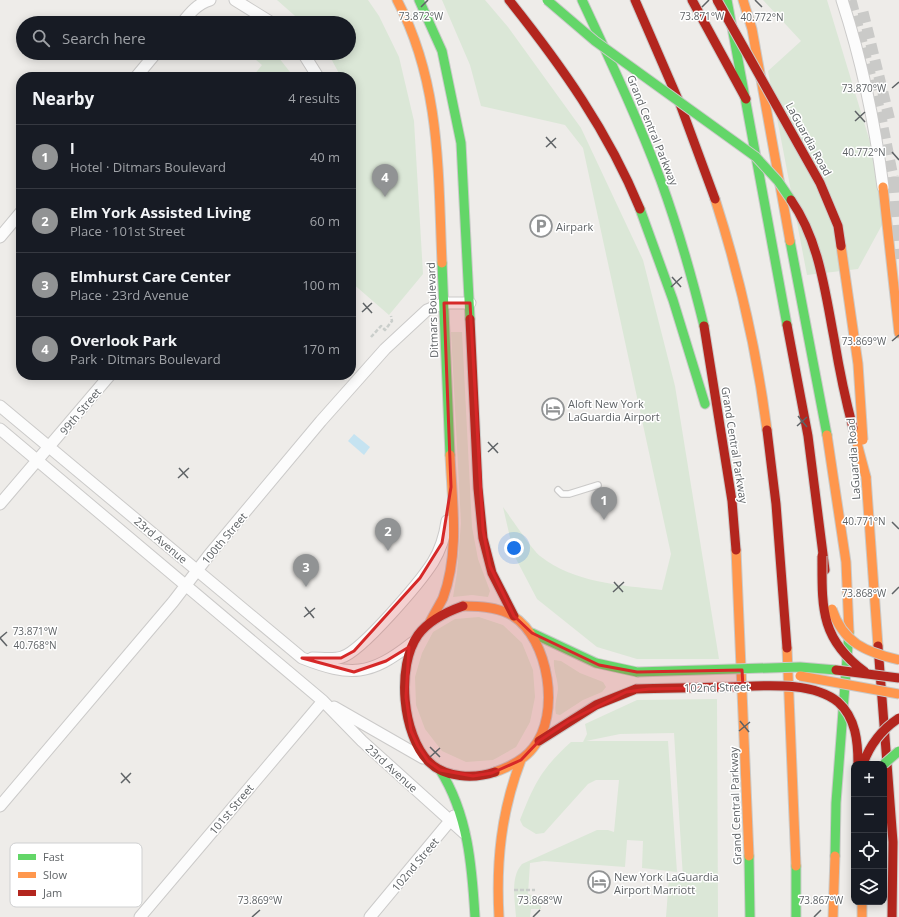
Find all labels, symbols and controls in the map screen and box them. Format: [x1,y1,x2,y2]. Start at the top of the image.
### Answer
text: 73.872°W [399,9,444,23]
text: 73.871°W [680,9,725,23]
text: 40.772°N [740,10,784,24]
search box [16,16,356,60]
icon: search [30,27,52,49]
text: Search here [62,28,146,48]
street label: Grand Central Parkway [624,72,682,188]
text: 73.870°W [842,81,887,95]
text: Nearby [32,87,94,110]
text: 4 results [288,89,340,107]
street label: LaGuardia Road [783,100,835,178]
text: l [70,138,75,158]
text: 40.772°N [842,145,886,159]
text: 1 [41,148,49,166]
text: 40 m [310,148,340,166]
text: Hotel · Ditmars Boulevard [70,158,226,176]
pin: 4 [372,164,398,197]
text: Elm York Assisted Living [70,202,251,222]
text: 2 [41,212,49,230]
text: 60 m [310,212,340,230]
parking icon: Airpark [528,213,554,239]
place label: Airpark [556,219,594,234]
text: Place · 101st Street [70,222,185,240]
street label: Ditmars Boulevard [423,262,441,358]
text: Elmhurst Care Center [70,266,231,286]
text: 3 [41,276,49,294]
text: 100 m [302,276,340,294]
text: Place · 23rd Avenue [70,286,189,304]
text: Overlook Park [70,330,177,350]
text: 73.869°W [842,334,887,348]
text: 4 [41,340,49,358]
text: 170 m [302,340,340,358]
text: Park · Ditmars Boulevard [70,350,221,368]
street label: 99th Street [56,384,104,438]
street label: Grand Central Parkway [718,385,752,505]
hotel icon: Aloft New York LaGuardia Airport [540,396,566,422]
place label: Aloft New York LaGuardia Airport [568,396,660,424]
street label: LaGuardia Road [843,418,863,500]
pin: 1 [591,487,617,520]
street label: 100th Street [198,509,250,567]
street label: 23rd Avenue [131,513,191,567]
text: 40.771°N [842,514,886,528]
pin: 2 [375,518,401,551]
your location [504,538,524,558]
pin: 3 [293,554,319,587]
text: 73.868°W [842,586,887,600]
text: 73.871°W [13,624,58,638]
text: 40.768°N [13,638,57,652]
street label: 102nd Street [684,679,750,695]
street label: 23rd Avenue [363,741,421,795]
street label: Grand Central Parkway [725,746,745,865]
map controls [851,761,887,905]
button: + [851,761,887,797]
street label: 101st Street [205,781,257,837]
button: − [851,797,887,833]
button: locate [851,833,887,869]
street label: 102nd Street [388,834,442,894]
legend [10,843,142,907]
text: Fast [43,849,64,864]
text: Slow [43,867,67,882]
hotel icon: New York LaGuardia Airport Marriott [586,869,612,895]
place label: New York LaGuardia Airport Marriott [614,869,719,897]
button: layers [851,869,887,905]
text: Jam [42,885,62,900]
text: 73.869°W [238,893,283,907]
text: 73.868°W [518,893,563,907]
text: 73.867°W [799,893,844,907]

